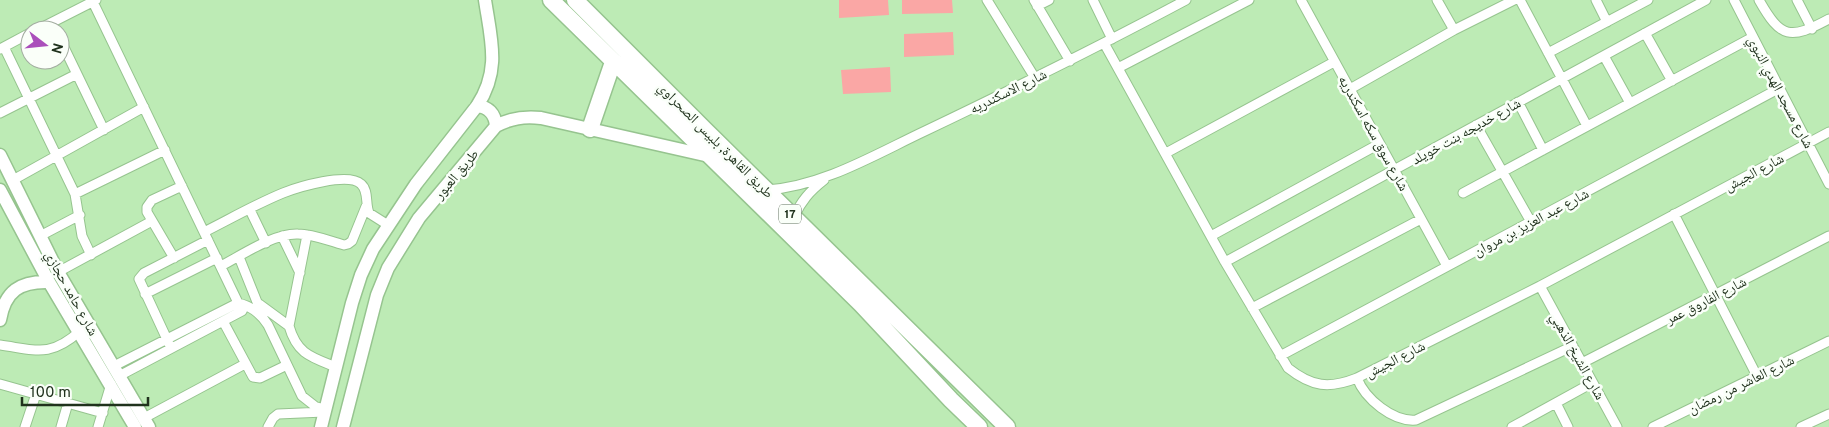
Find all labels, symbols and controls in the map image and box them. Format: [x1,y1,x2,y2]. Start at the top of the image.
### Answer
north arrow [20,20,70,70]
street label: شارع مسجد الهدي النبوي [1742,34,1816,152]
text: N [46,41,66,55]
street label: شارع الاسكندريه [967,66,1050,118]
street label: شارع سوق سكه اسكندريه [1334,73,1412,194]
street label: طريق القاهرة, بلبيس الصحراوي [652,80,776,204]
street label: شارع خديجه بنت خويلد [1409,95,1524,169]
street label: طريق العبور [431,146,483,204]
street label: شارع الجيش [1722,151,1787,196]
street label: شارع عبد العزيز بن مروان [1471,186,1592,261]
road number: 17 [779,204,801,223]
street label: شارع حامد حجازي [39,248,101,340]
street label: شارع الفاروق عمر [1663,274,1750,329]
street label: شارع الشيخ الذهبي [1544,310,1608,404]
street label: شارع الجيش [1363,338,1428,383]
street label: شارع العاشر من رمضان [1686,352,1798,418]
scale bar [22,374,149,406]
text: 100 m [30,384,71,403]

